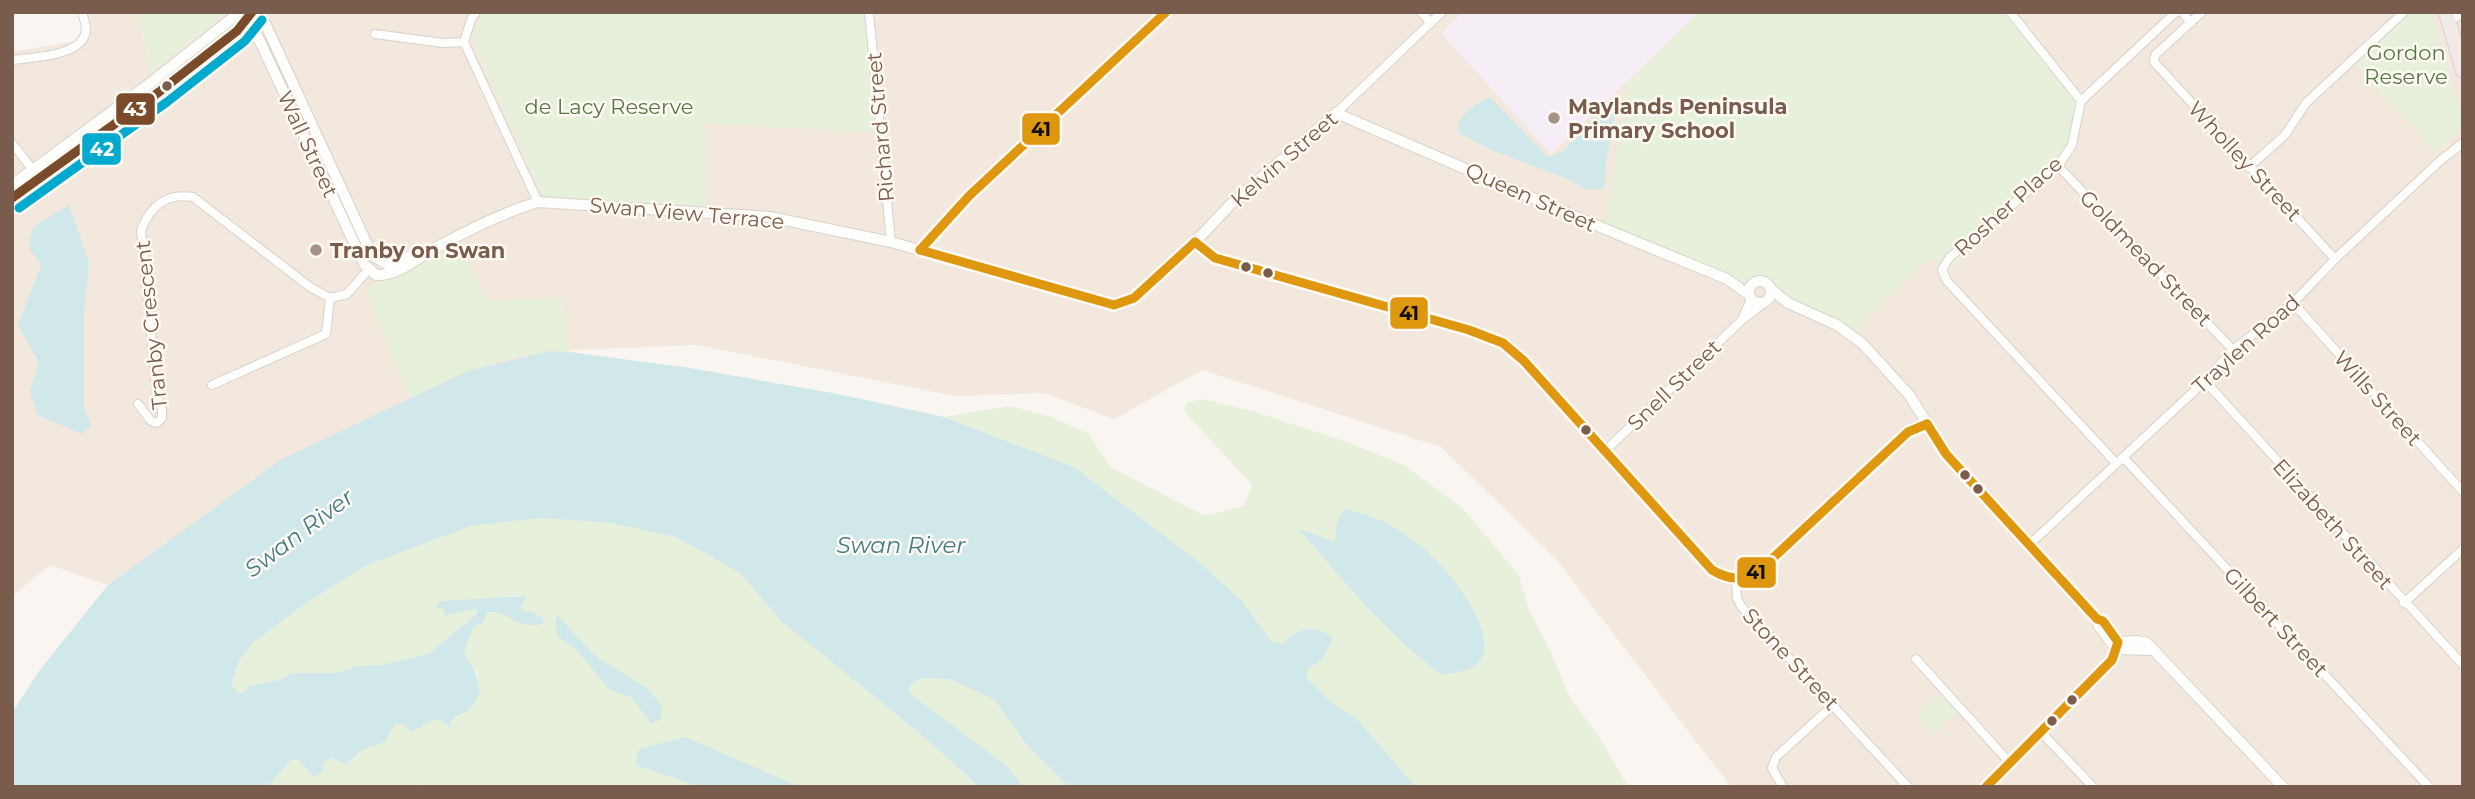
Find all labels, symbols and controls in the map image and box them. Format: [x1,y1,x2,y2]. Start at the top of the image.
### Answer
park label: Gordon Reserve [2364,40,2448,89]
street label: Richard Street [861,51,899,203]
unlabelled marker [160,79,174,93]
street label: Wall Street [272,87,344,201]
line badge: 43 [115,92,156,126]
park label: de Lacy Reserve [524,94,694,119]
place label: Maylands Peninsula Primary School [1568,94,1787,143]
street label: Wholley Street [2183,96,2307,226]
text: 43 [123,98,147,121]
street label: Kelvin Street [1226,106,1342,212]
marker: Maylands Peninsula Primary School [1546,110,1562,126]
line badge: 41 [1021,112,1061,146]
text: 41 [1031,118,1051,141]
line badge: 42 [81,132,122,166]
text: 42 [90,138,114,161]
street label: Rosher Place [1949,151,2067,261]
street label: Queen Street [1462,157,1600,237]
street label: Goldmead Street [2075,185,2217,331]
street label: Swan View Terrace [589,192,785,234]
place label: Tranby on Swan [330,238,505,263]
street label: Tranby Crescent [130,239,172,411]
marker: Tranby on Swan [308,242,324,258]
unlabelled marker [1239,260,1253,274]
unlabelled marker [1261,266,1275,280]
street label: Traylen Road [2187,289,2305,399]
line badge: 41 [1389,296,1429,330]
text: 41 [1399,302,1419,325]
street label: Snell Street [1622,334,1726,436]
street label: Wills Street [2329,345,2427,451]
unlabelled marker [1579,423,1593,437]
street label: Elizabeth Street [2268,454,2398,594]
unlabelled marker [1958,468,1972,482]
unlabelled marker [1971,482,1985,496]
water label: Swan River [239,483,360,583]
water label: Swan River [836,531,966,559]
line badge: 41 [1736,556,1777,589]
text: 41 [1746,561,1766,584]
street label: Gilbert Street [2219,562,2333,682]
street label: Stone Street [1737,603,1845,715]
unlabelled marker [2065,693,2079,707]
unlabelled marker [2045,714,2059,728]

